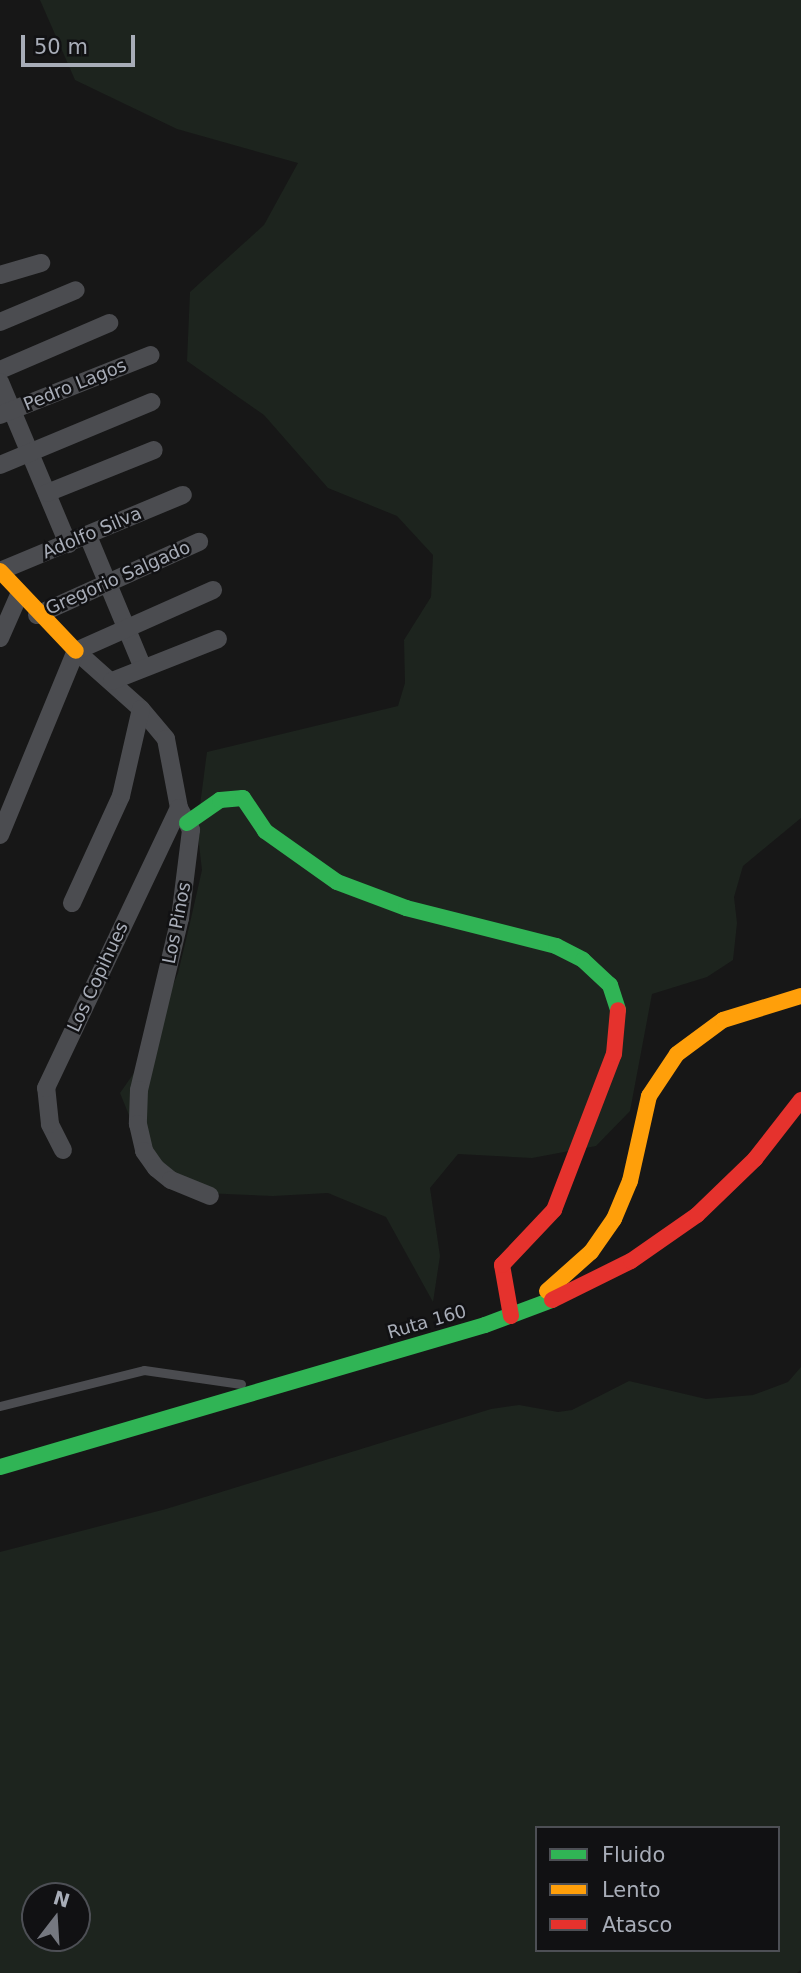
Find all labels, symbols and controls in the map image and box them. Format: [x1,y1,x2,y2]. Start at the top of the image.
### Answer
scale bar [24,21,138,65]
text: 50 m [34,35,88,59]
street label: Pedro Lagos [20,355,130,415]
street label: Adolfo Silva [39,502,145,564]
street label: Gregorio Salgado [42,536,194,620]
street label: Los Pinos [158,880,196,966]
street label: Los Copihues [63,918,133,1036]
street label: Ruta 160 [385,1300,469,1344]
legend [535,1826,780,1952]
text: Fluido [602,1843,665,1867]
text: Lento [602,1878,661,1902]
north arrow [21,1882,91,1952]
text: N [51,1886,72,1912]
text: Atasco [602,1913,672,1937]

